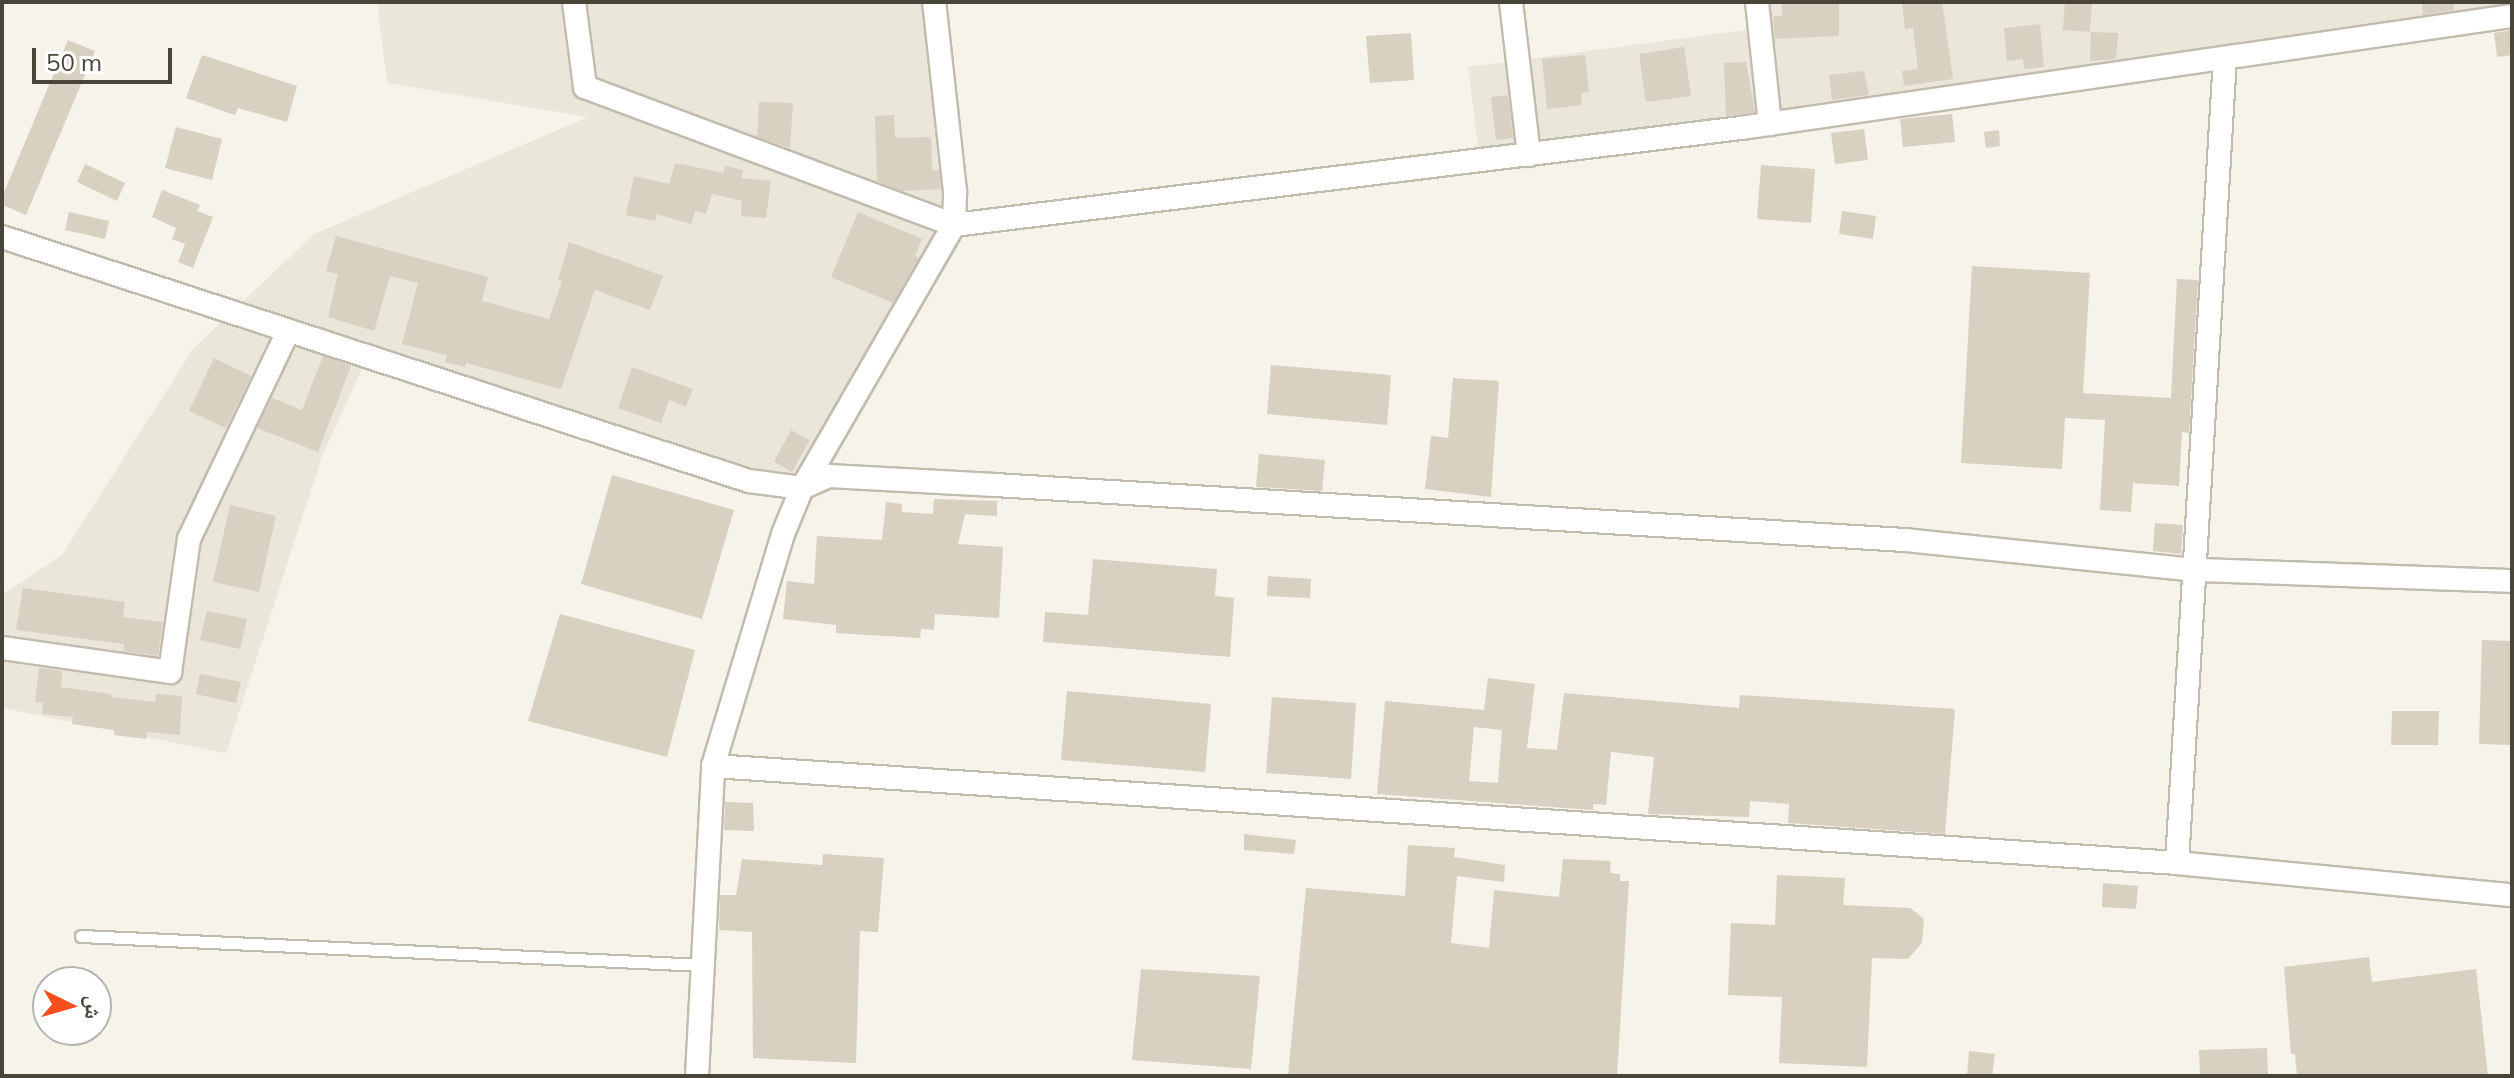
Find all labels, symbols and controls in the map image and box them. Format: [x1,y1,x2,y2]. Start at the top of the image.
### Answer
scale bar [36,32,176,82]
text: 50 m [46,47,102,77]
north arrow [32,966,112,1046]
text: ش [79,995,109,1021]

